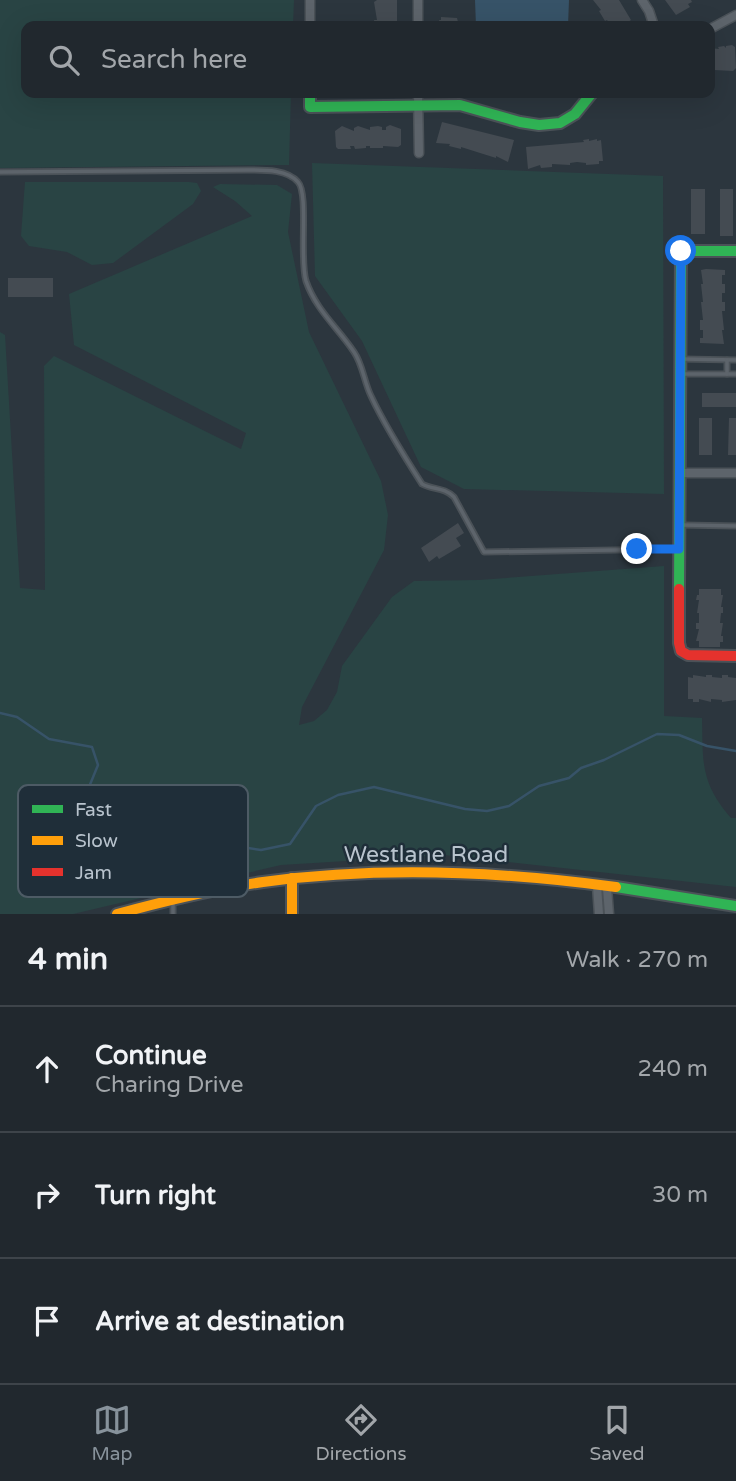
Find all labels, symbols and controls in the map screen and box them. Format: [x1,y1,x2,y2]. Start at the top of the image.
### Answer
search box [21,21,715,98]
icon: search [45,41,83,79]
text: Search here [101,44,247,75]
route start [665,235,696,266]
route end [621,533,652,564]
legend [18,785,248,897]
text: Fast [75,799,112,821]
text: Slow [75,830,118,852]
street label: Westlane Road [344,841,508,869]
text: Jam [75,862,112,884]
text: 4 min [28,941,108,978]
text: Walk · 270 m [566,946,708,974]
text: Continue [95,1040,207,1071]
icon: ahead [28,1050,66,1088]
text: 240 m [638,1055,708,1083]
text: Charing Drive [95,1071,244,1099]
icon: right [28,1176,66,1214]
text: Turn right [95,1180,216,1211]
text: 30 m [652,1181,708,1209]
icon: arrive [28,1302,66,1340]
text: Arrive at destination [95,1306,345,1337]
tab: Map [92,1401,133,1465]
tab: Directions [316,1401,407,1465]
tab: Saved [590,1401,644,1465]

